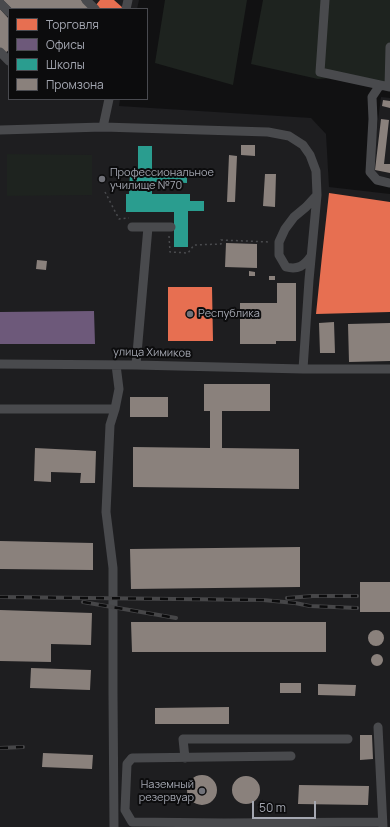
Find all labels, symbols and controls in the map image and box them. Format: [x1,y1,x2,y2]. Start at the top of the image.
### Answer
legend [8,8,148,100]
text: Торговля [46,16,99,33]
text: Офисы [46,36,85,53]
text: Школы [46,56,85,73]
text: Промзона [46,76,104,93]
place label: Профессиональное училище №70 [110,166,214,192]
marker: Профессиональное училище №70 [97,174,107,184]
place label: Республика [198,307,260,321]
marker: Республика [185,309,195,319]
street label: улица Химиков [113,346,191,360]
place label: Наземный резервуар [139,778,194,804]
marker: Наземный резервуар [197,786,207,796]
scale bar [254,793,318,819]
text: 50 m [259,799,286,816]

